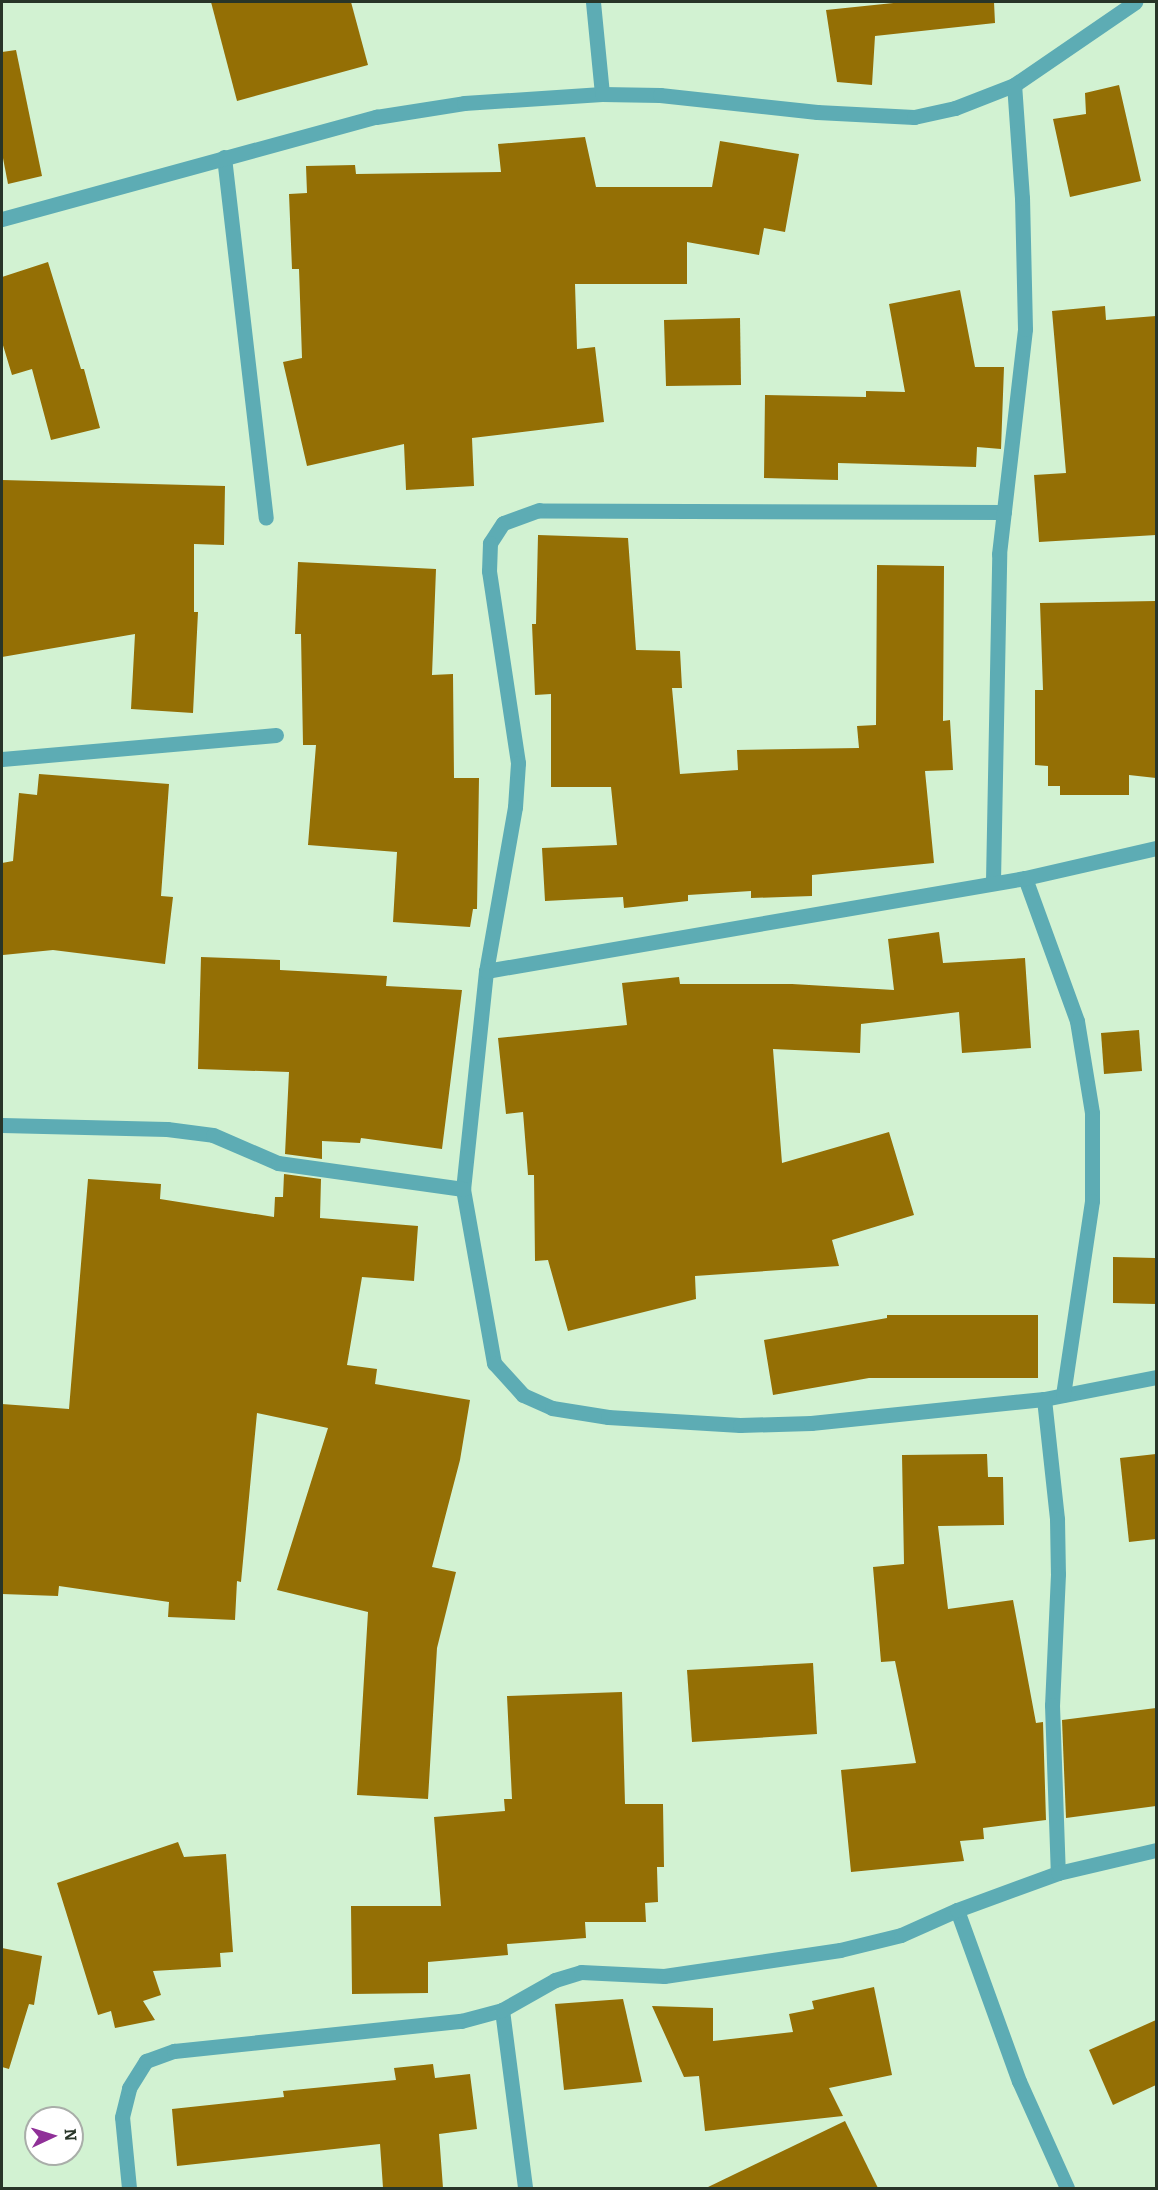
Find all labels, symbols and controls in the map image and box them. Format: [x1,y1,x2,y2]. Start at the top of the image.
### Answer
north arrow [24,2106,84,2166]
text: N [61,2128,80,2142]

